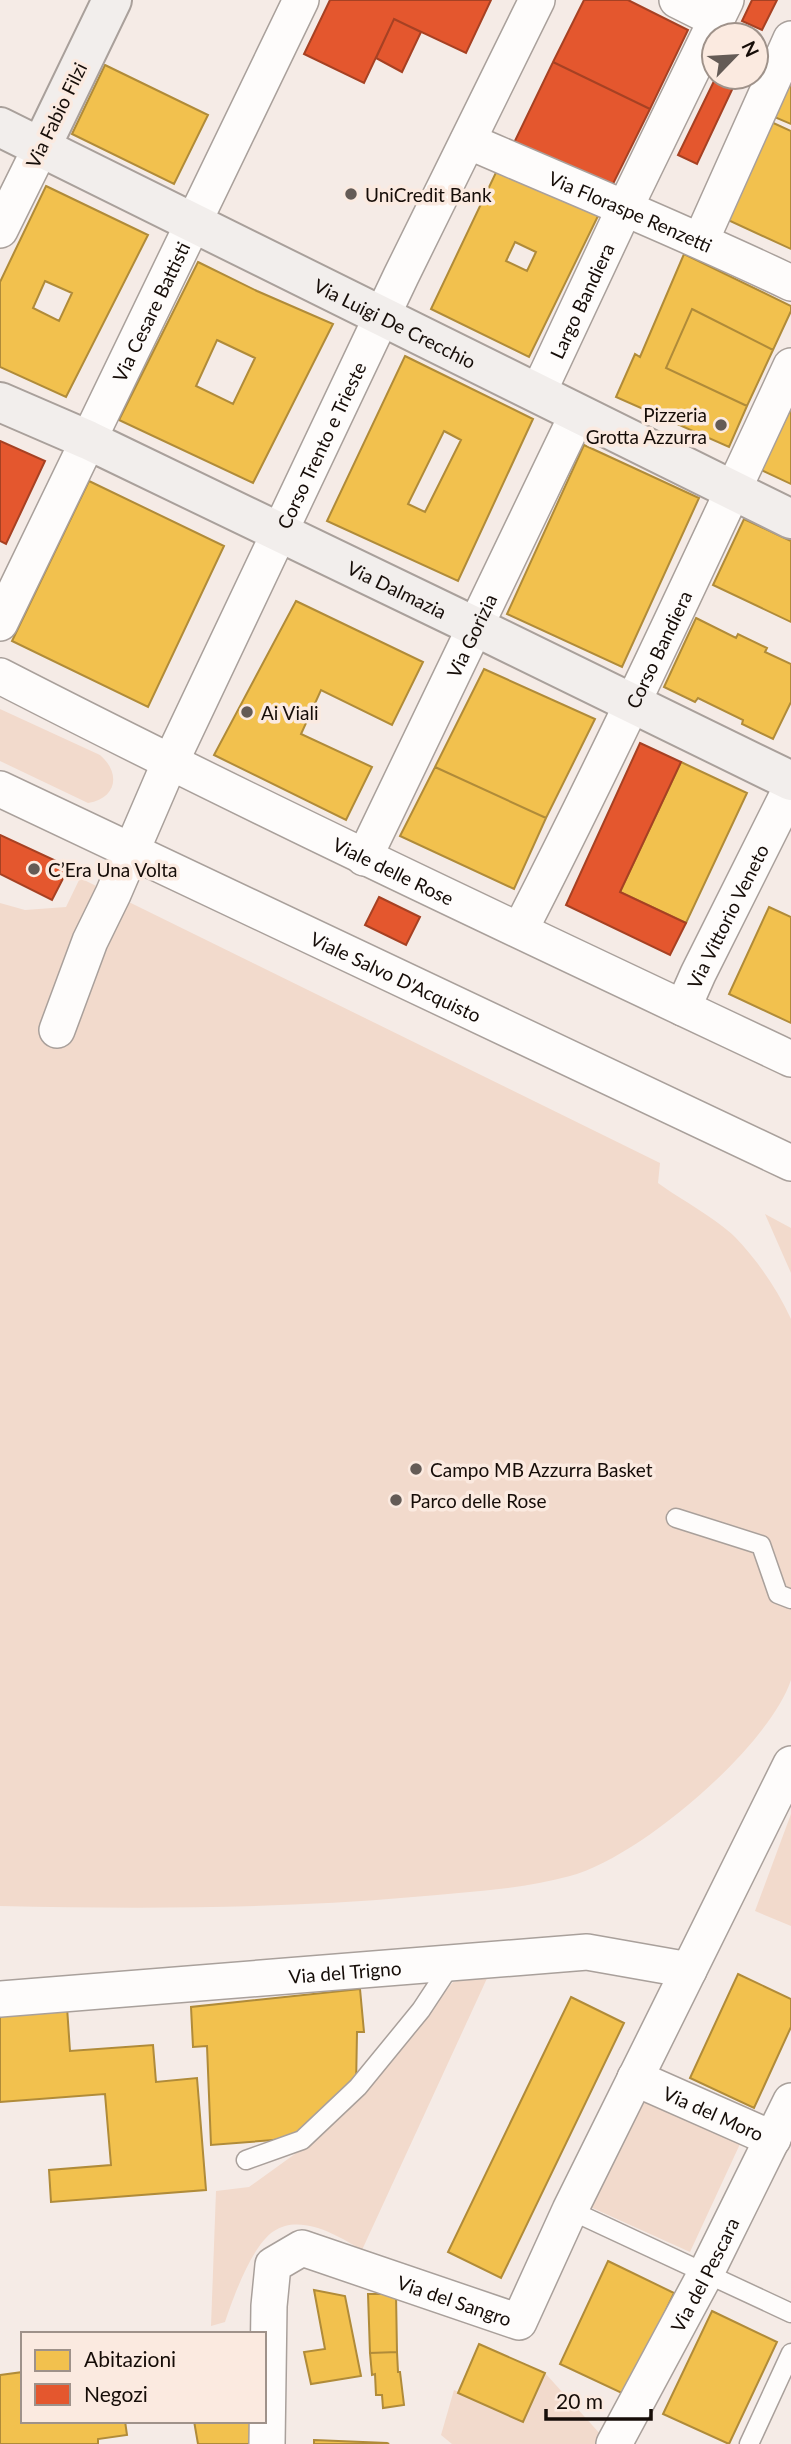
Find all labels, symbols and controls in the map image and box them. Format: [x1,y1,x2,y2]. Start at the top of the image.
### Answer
north arrow [700,21,770,91]
text: N [737,37,764,60]
street label: Via Fabio Filzi [21,59,91,171]
street label: Via Floraspe Renzetti [545,166,716,256]
place label: UniCredit Bank [365,183,492,206]
marker: UniCredit Bank [343,186,359,202]
street label: Via Cesare Battisti [107,238,194,385]
street label: Largo Bandiera [544,239,618,362]
street label: Via Luigi De Crecchio [310,273,480,373]
street label: Corso Trento e Trieste [271,358,370,532]
place label: Pizzeria Grotta Azzurra [586,403,707,448]
marker: Pizzeria Grotta Azzurra [713,417,729,433]
street label: Via Dalmazia [344,555,451,623]
street label: Corso Bandiera [620,587,696,712]
street label: Via Gorizia [441,590,501,681]
place label: Ai Viali [261,701,318,724]
marker: Ai Viali [239,704,255,720]
street label: Viale delle Rose [329,832,458,909]
street label: Via Vittorio Veneto [682,840,773,992]
place label: C’Era Una Volta [48,858,177,881]
marker: C’Era Una Volta [26,861,42,877]
street label: Viale Salvo D'Acquisto [307,926,485,1026]
place label: Campo MB Azzurra Basket [430,1458,653,1481]
marker: Campo MB Azzurra Basket [408,1461,424,1477]
place label: Parco delle Rose [410,1489,546,1512]
marker: Parco delle Rose [388,1492,404,1508]
street label: Via del Trigno [288,1955,402,1987]
street label: Via del Moro [660,2081,767,2145]
street label: Via del Pescara [665,2213,743,2336]
street label: Via del Sangro [394,2270,515,2330]
legend [21,2332,266,2423]
text: Abitazioni [84,2346,176,2371]
scale bar [546,2378,651,2422]
text: Negozi [84,2381,148,2406]
text: 20 m [556,2388,603,2413]

